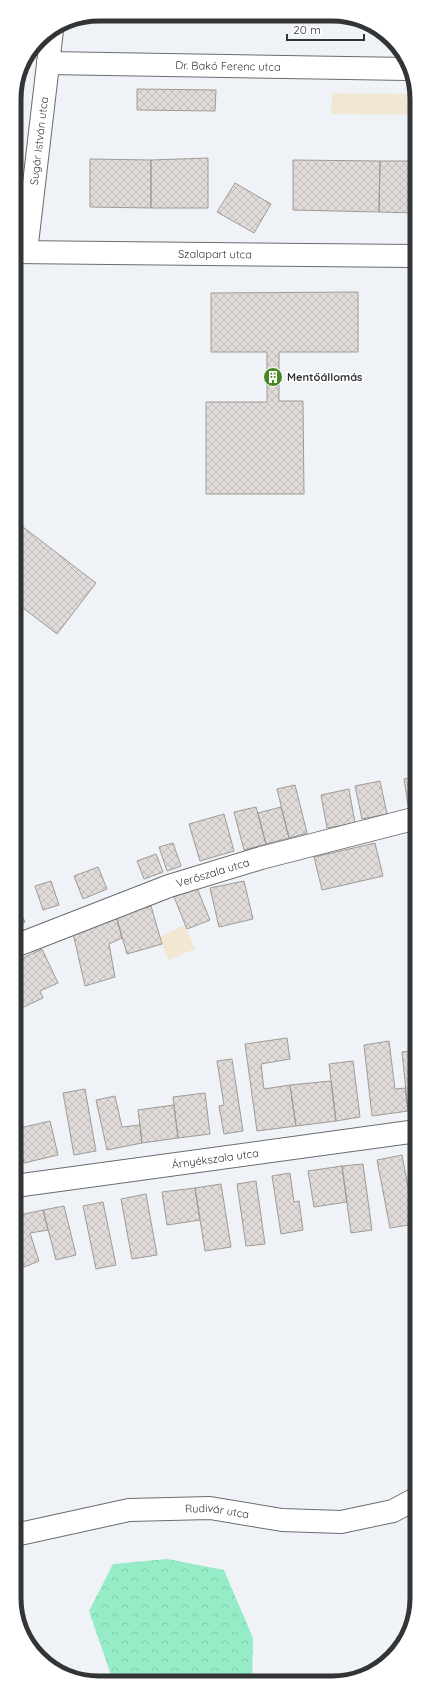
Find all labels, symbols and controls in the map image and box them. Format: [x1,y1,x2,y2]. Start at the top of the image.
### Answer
scale bar [287,16,364,42]
text: 20 m [293,22,321,37]
street label: Dr. Bakó Ferenc utca [175,58,281,74]
street label: Sugár István utca [27,96,51,186]
street label: Szalapart utca [178,247,252,261]
building icon: Mentőállomás [262,366,284,388]
place label: Mentőállomás [287,370,362,384]
street label: Verőszala utca [174,855,251,890]
street label: Árnyékszala utca [171,1146,259,1171]
street label: Rudivár utca [185,1501,250,1521]

